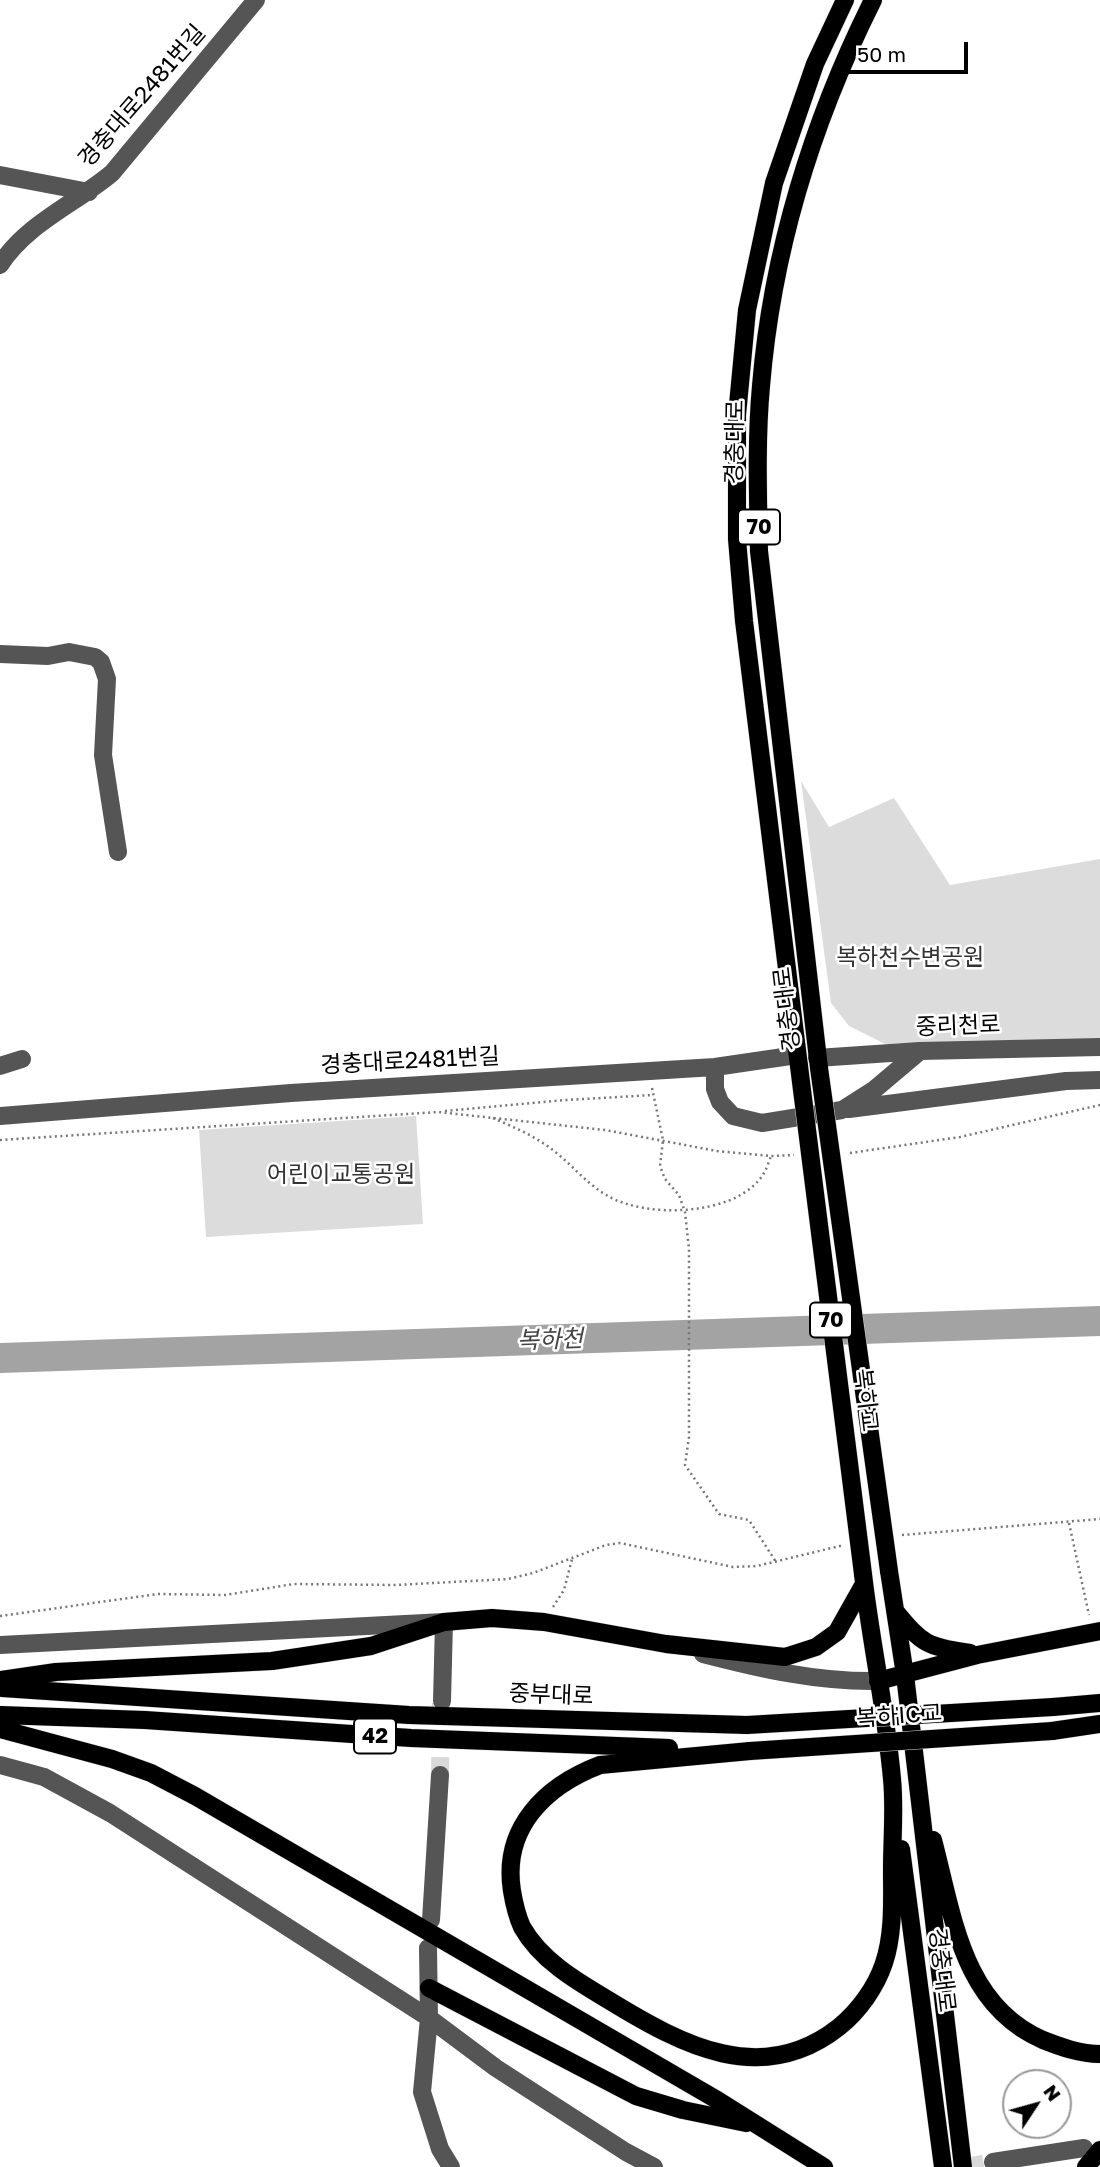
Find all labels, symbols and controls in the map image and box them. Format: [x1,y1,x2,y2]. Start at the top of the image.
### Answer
street label: 경충대로2481번길 [73,19,211,173]
scale bar [848,28,972,72]
text: 50 m [857,41,906,67]
street label: 경충대로 [720,399,750,485]
road number: 70 [738,510,780,544]
park label: 복하천수변공원 [836,944,984,972]
street label: 경충대로 [768,965,806,1053]
street label: 중리천로 [915,1011,1001,1041]
street label: 경충대로2481번길 [320,1043,500,1079]
park label: 어린이교통공원 [267,1161,415,1189]
road number: 70 [810,1302,852,1338]
water label: 복하천 [516,1324,584,1356]
street label: 복하교 [848,1367,884,1433]
street label: 중부대로 [508,1680,594,1710]
street label: 복하IC교 [855,1699,943,1733]
road number: 42 [354,1718,396,1754]
street label: 경충대로 [923,1926,961,2014]
north arrow [1002,2069,1072,2139]
text: N [1039,2080,1066,2105]

